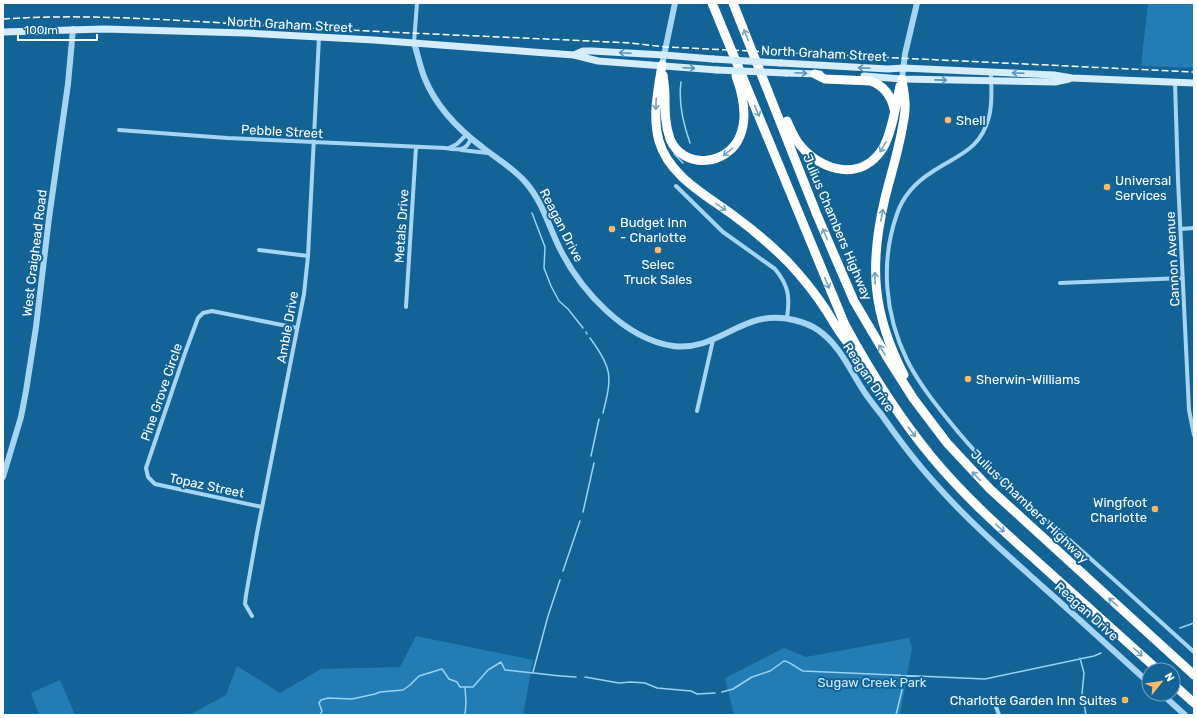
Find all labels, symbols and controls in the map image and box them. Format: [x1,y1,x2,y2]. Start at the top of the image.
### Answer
street label: North Graham Street [227,14,353,35]
scale bar [18,16,97,42]
text: 100 m [24,23,58,37]
one-way arrow [742,30,750,42]
street label: North Graham Street [761,43,887,64]
one-way arrow [619,49,632,56]
one-way arrow [682,64,695,72]
one-way arrow [858,64,871,71]
one-way arrow [794,70,807,77]
one-way arrow [1012,70,1025,77]
one-way arrow [934,76,947,84]
one-way arrow [653,97,660,110]
one-way arrow [753,105,761,117]
place label: Shell [956,113,986,128]
marker: Shell [943,115,953,125]
street label: Pebble Street [241,122,323,141]
one-way arrow [878,141,886,153]
one-way arrow [722,147,733,156]
street label: Julius Chambers Highway [799,152,875,303]
place label: Universal Services [1115,173,1171,203]
marker: Universal Services [1102,182,1112,192]
street label: Reagan Drive [536,186,586,265]
street label: West Craighead Road [19,189,51,318]
street label: Metals Drive [391,189,412,264]
one-way arrow [716,203,727,211]
one-way arrow [878,208,886,221]
street label: Cannon Avenue [1163,211,1182,307]
place label: Budget Inn - Charlotte [620,215,687,245]
marker: Budget Inn - Charlotte [607,224,617,234]
one-way arrow [821,229,828,241]
marker: Selec Truck Sales [653,245,663,255]
place label: Selec Truck Sales [624,257,693,287]
one-way arrow [871,272,879,285]
one-way arrow [824,277,832,289]
street label: Amble Drive [274,290,301,364]
street label: Reagan Drive [839,340,897,415]
street label: Pine Grove Circle [138,341,185,443]
one-way arrow [878,345,887,356]
place label: Sherwin-Williams [976,372,1080,387]
marker: Sherwin-Williams [963,374,973,384]
one-way arrow [908,426,916,437]
street label: Julius Chambers Highway [967,446,1092,567]
street label: Topaz Street [168,470,246,501]
one-way arrow [972,470,981,481]
place label: Wingfoot Charlotte [1090,495,1147,525]
marker: Wingfoot Charlotte [1150,504,1160,514]
one-way arrow [995,523,1005,532]
street label: Reagan Drive [1051,579,1121,645]
one-way arrow [1108,597,1118,606]
one-way arrow [1133,647,1143,657]
north arrow [1141,662,1181,702]
text: N [1162,671,1177,684]
park label: Sugaw Creek Park [818,675,927,691]
place label: Charlotte Garden Inn Suites [950,693,1117,708]
marker: Charlotte Garden Inn Suites [1120,695,1130,705]

